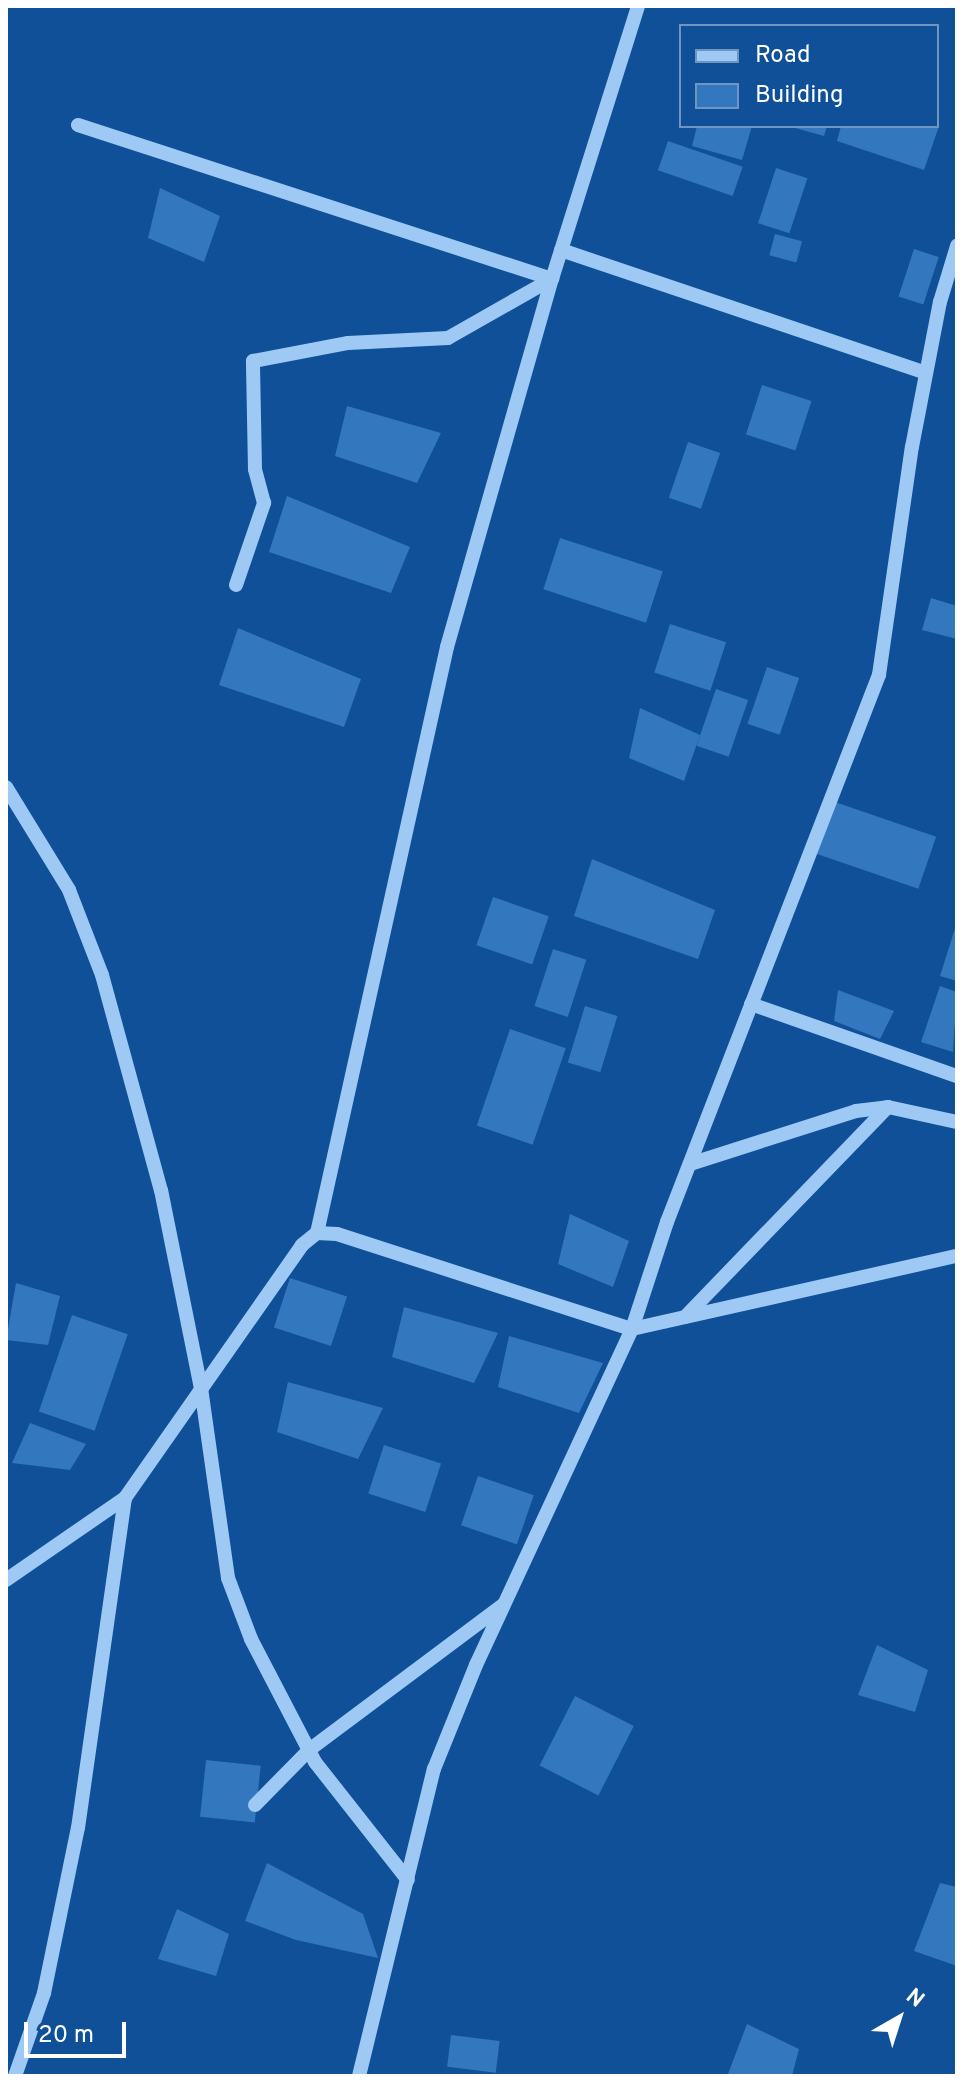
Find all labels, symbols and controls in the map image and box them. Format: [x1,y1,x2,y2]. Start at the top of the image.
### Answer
legend [679,24,939,128]
text: Road [755,41,811,71]
text: Building [755,81,844,111]
north arrow [859,1978,939,2058]
text: N [900,1983,929,2014]
scale bar [28,2006,130,2056]
text: 20 m [38,2021,94,2051]

